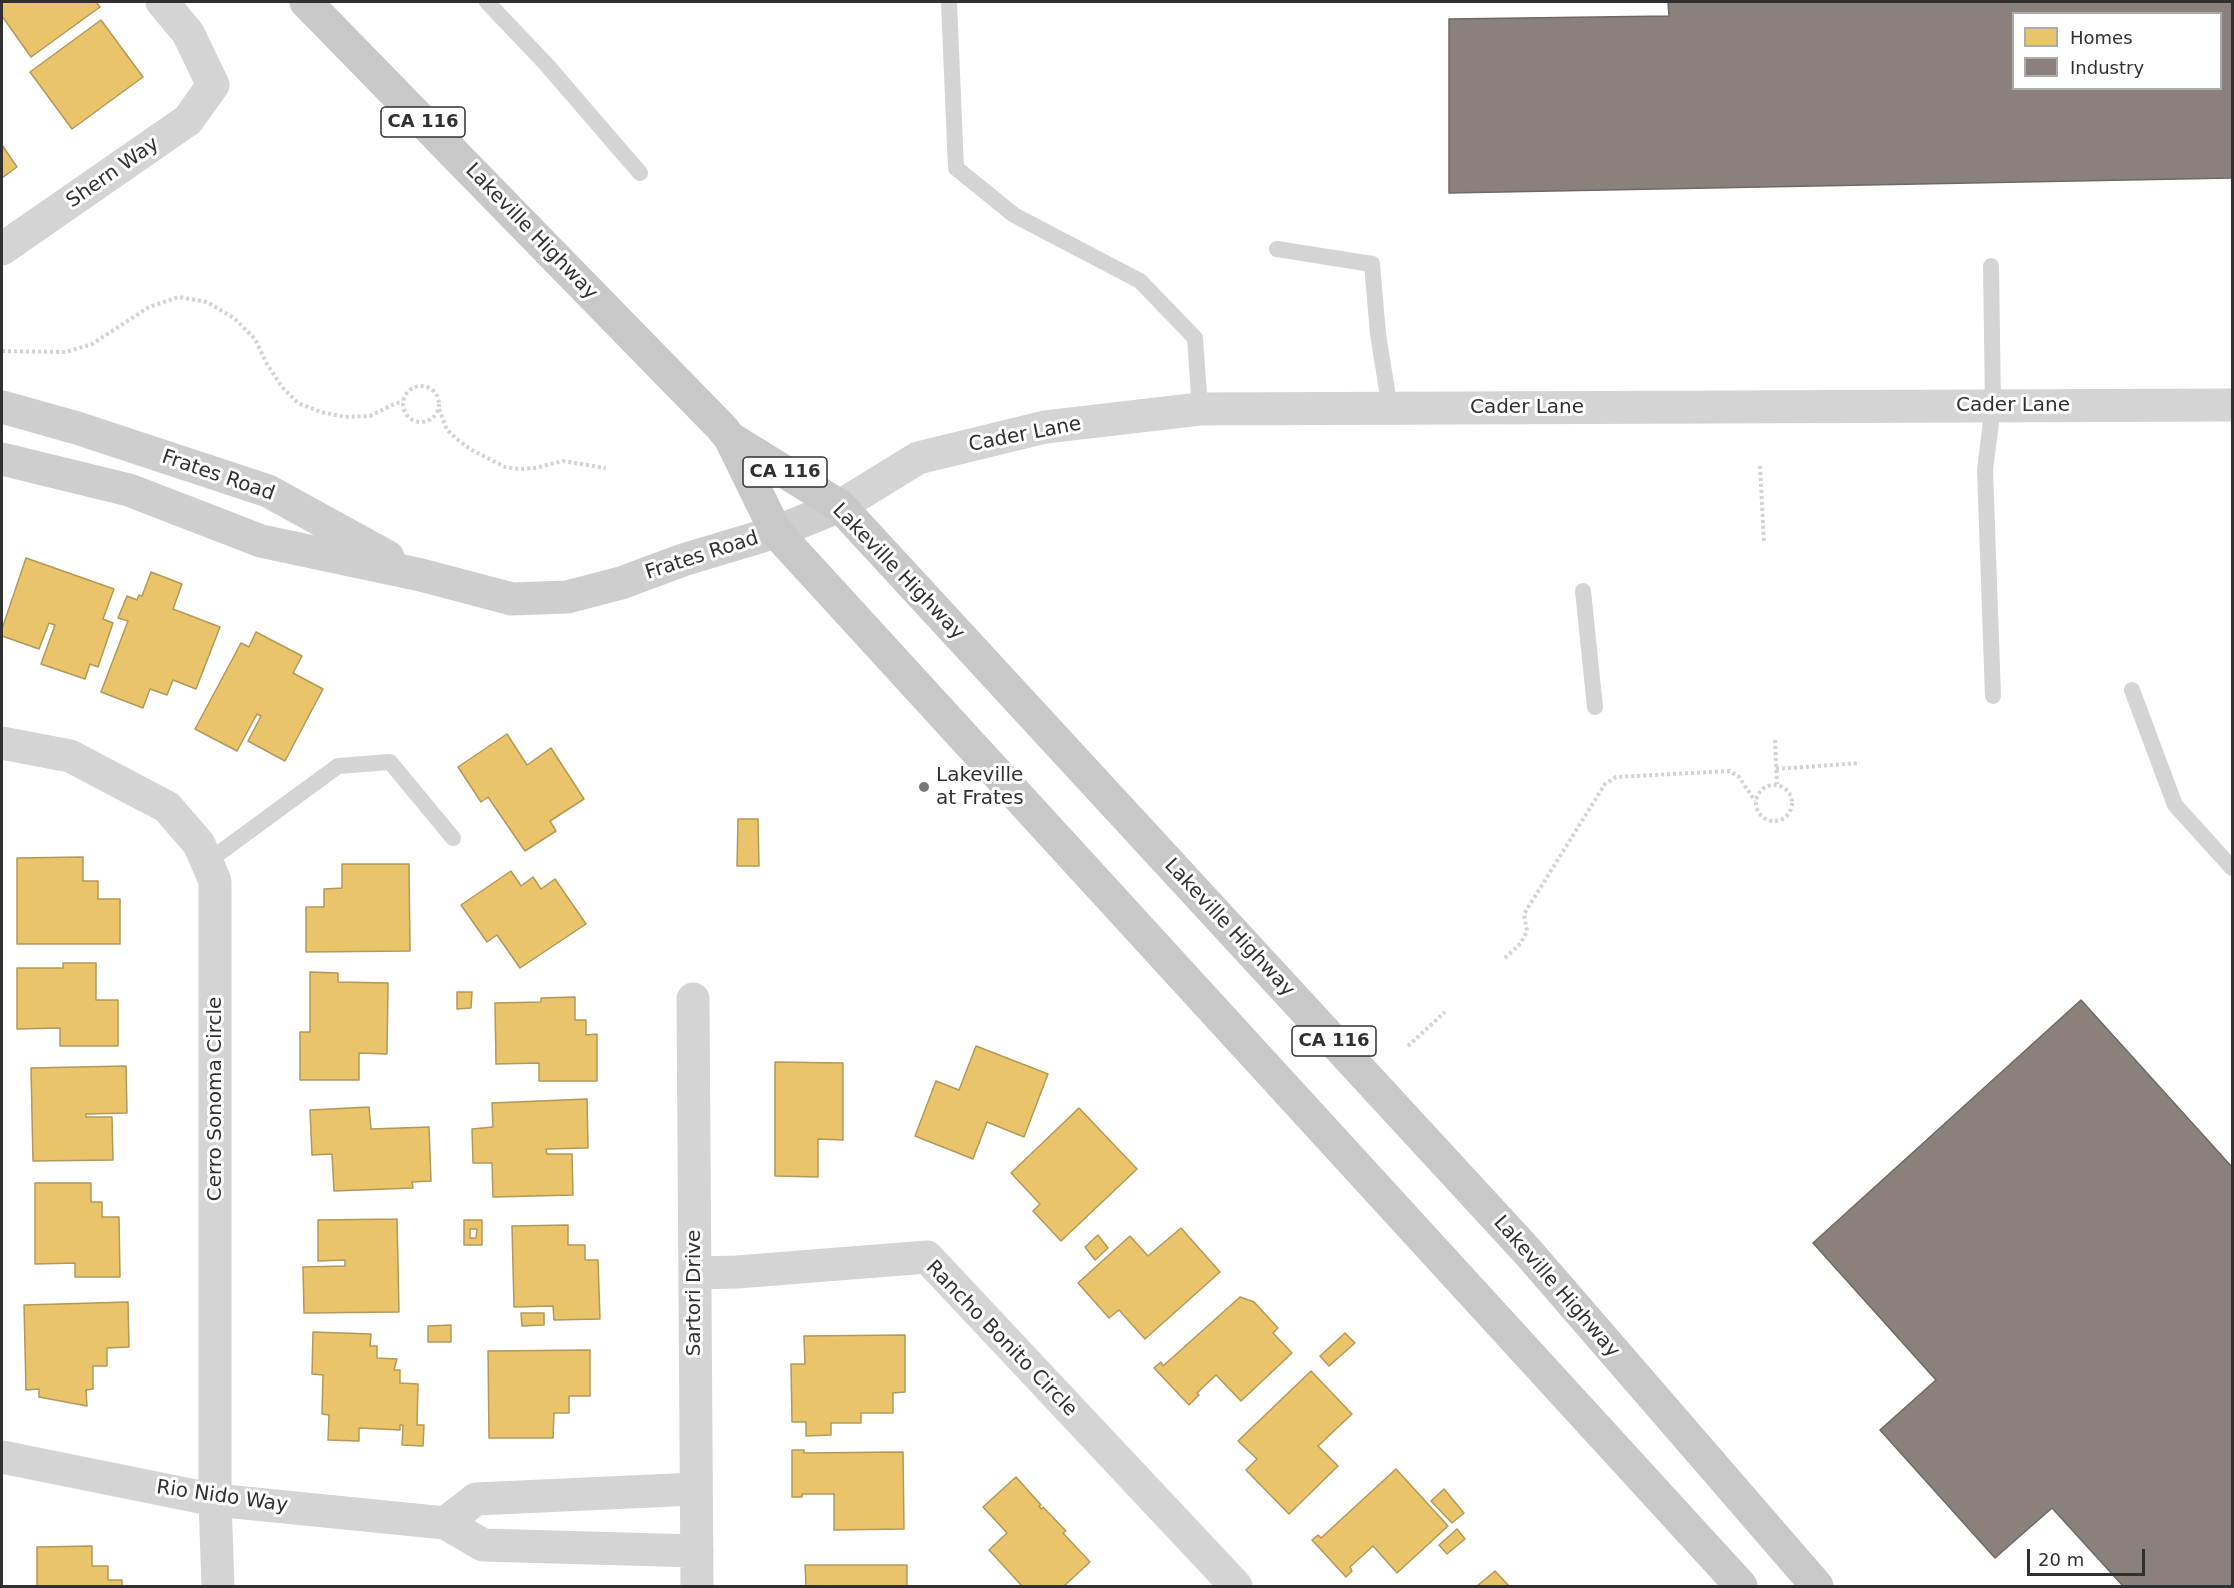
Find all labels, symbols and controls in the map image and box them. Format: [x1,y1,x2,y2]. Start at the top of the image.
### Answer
legend [2012,12,2222,90]
text: Homes [2070,27,2133,48]
text: Industry [2070,57,2144,78]
road number: CA 116 [381,107,465,137]
street label: Shern Way [62,132,164,214]
street label: Lakeville Highway [460,159,602,305]
street label: Cader Lane [1956,394,2070,418]
street label: Cader Lane [1470,396,1584,420]
street label: Cader Lane [967,412,1083,458]
street label: Frates Road [158,446,278,506]
road number: CA 116 [743,457,827,487]
street label: Lakeville Highway [827,499,969,645]
street label: Frates Road [642,526,762,586]
place label: Lakeville at Frates [936,764,1024,811]
marker: Lakeville at Frates [917,780,931,794]
street label: Lakeville Highway [1159,854,1299,1002]
street label: Cerro Sonoma Circle [204,997,228,1201]
road number: CA 116 [1292,1026,1376,1056]
street label: Lakeville Highway [1488,1211,1624,1363]
street label: Sartori Drive [683,1230,707,1356]
street label: Rancho Bonito Circle [920,1256,1082,1422]
street label: Rio Nido Way [155,1476,289,1518]
scale bar [2030,1537,2148,1575]
text: 20 m [2038,1549,2084,1570]

